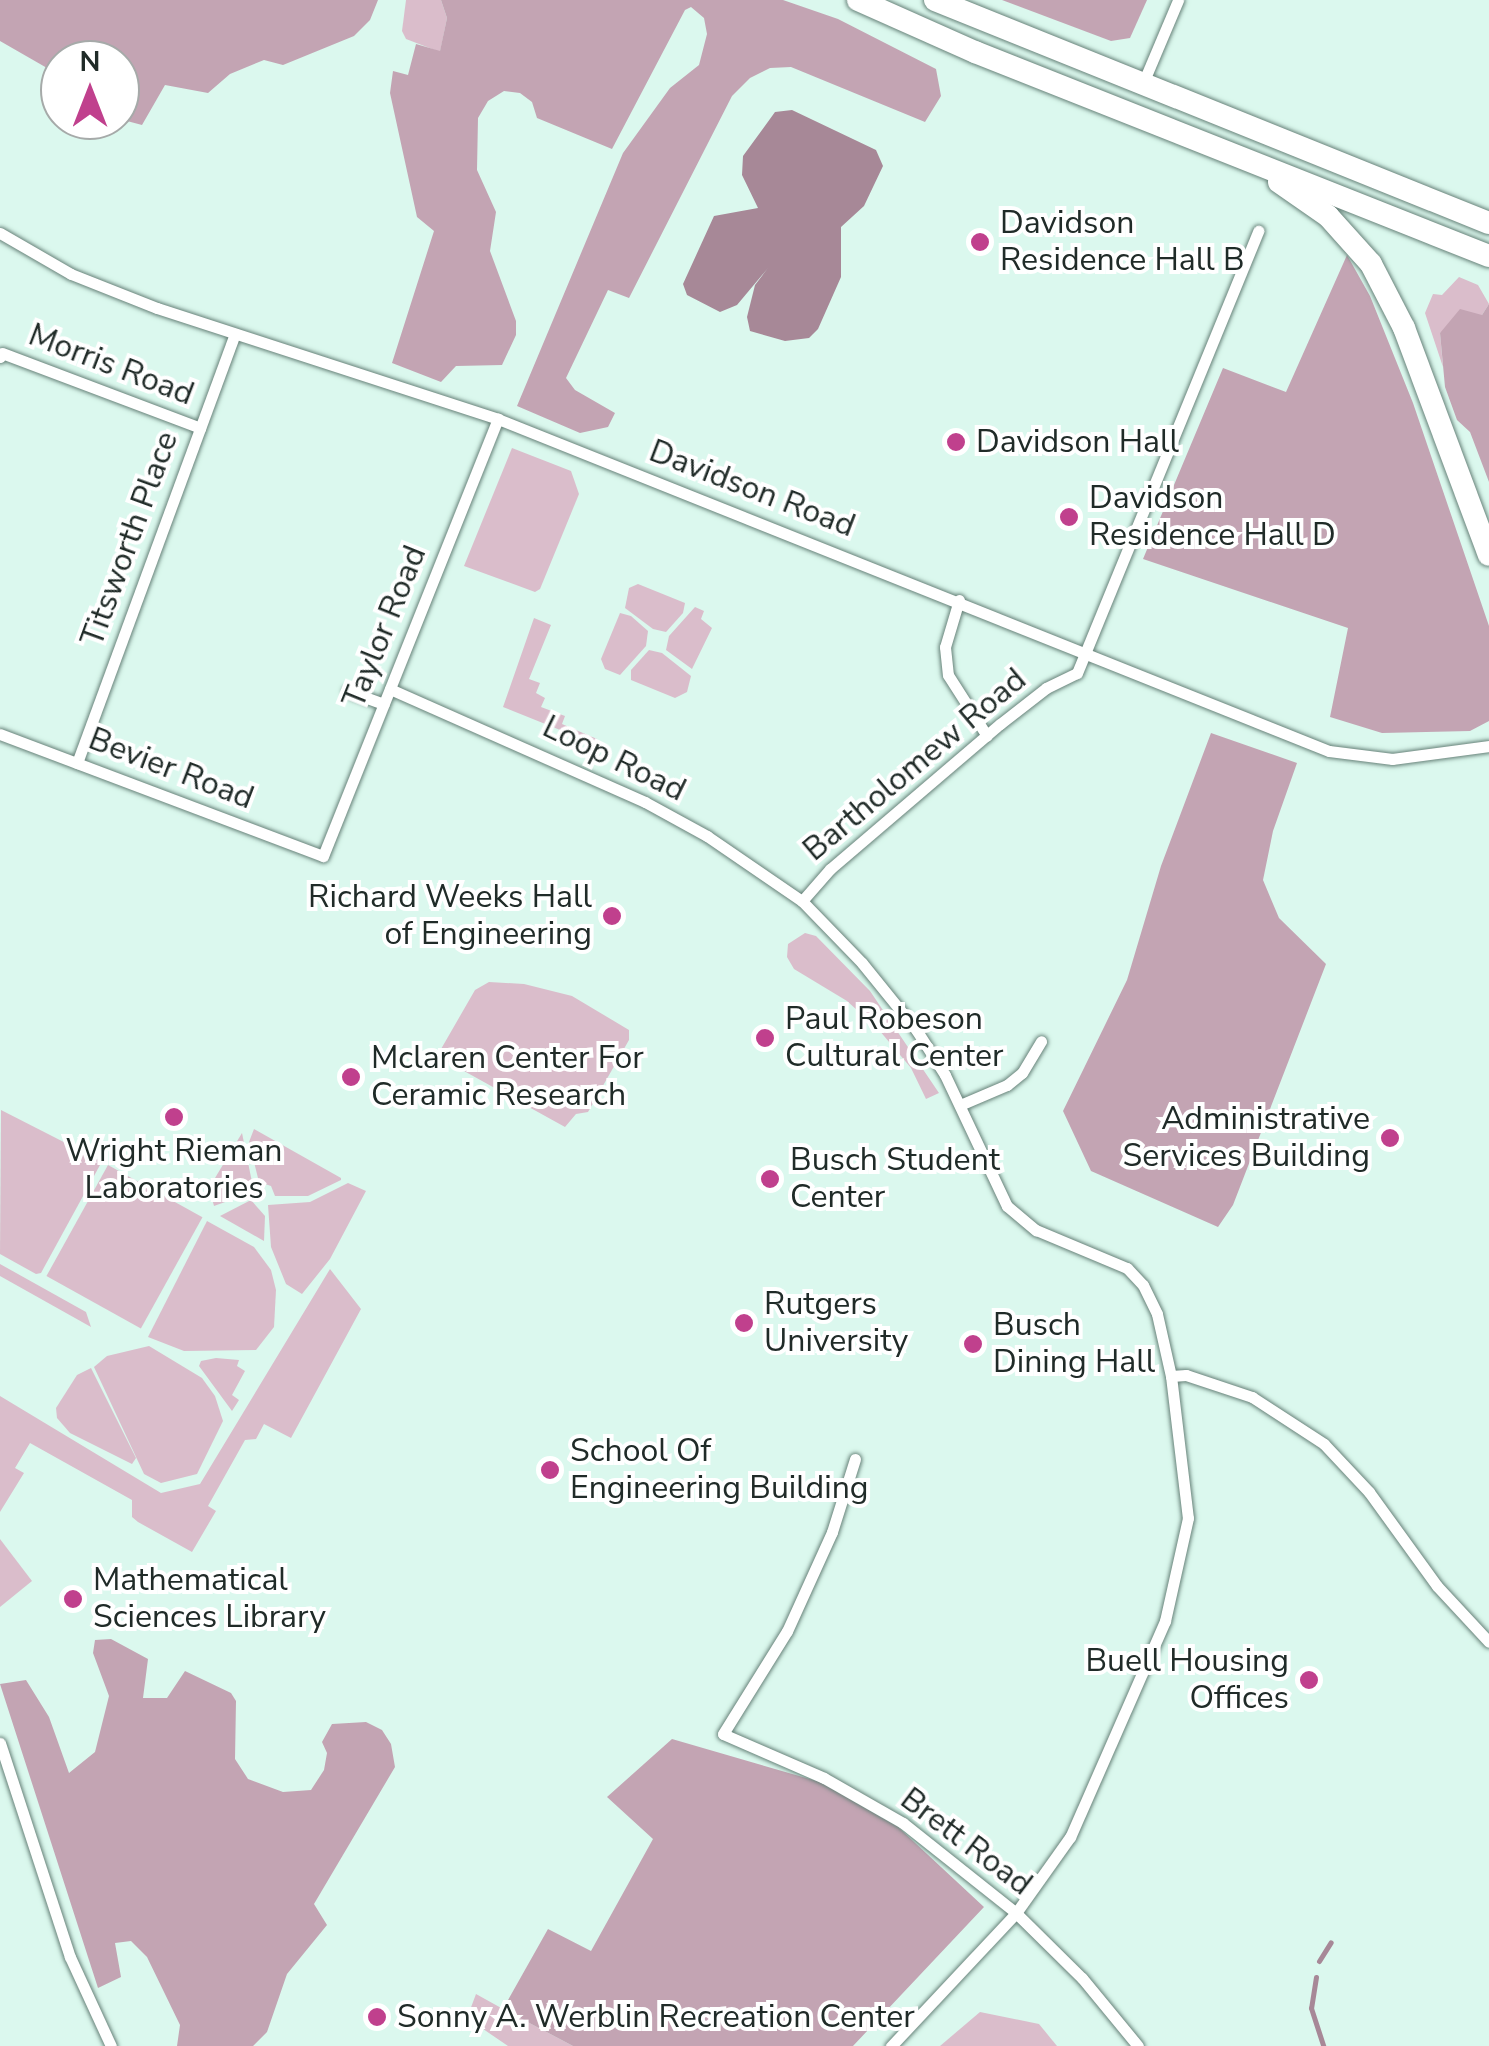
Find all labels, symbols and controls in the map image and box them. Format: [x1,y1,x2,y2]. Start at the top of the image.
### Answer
north arrow [40,40,140,140]
text: N [80,43,100,81]
place label: Davidson Residence Hall B [1000,205,1245,280]
marker: Davidson Residence Hall B [969,231,991,253]
street label: Morris Road [23,316,199,414]
place label: Davidson Hall [976,423,1179,461]
street label: Titsworth Place [73,426,187,652]
marker: Davidson Hall [945,431,967,453]
street label: Davidson Road [644,432,860,546]
place label: Davidson Residence Hall D [1089,480,1336,555]
marker: Davidson Residence Hall D [1058,506,1080,528]
street label: Taylor Road [335,540,435,714]
street label: Bartholomew Road [796,661,1034,869]
street label: Loop Road [536,708,692,810]
street label: Bevier Road [83,720,259,818]
place label: Richard Weeks Hall of Engineering [308,879,592,954]
marker: Richard Weeks Hall of Engineering [601,905,623,927]
place label: Paul Robeson Cultural Center [785,1001,1004,1076]
marker: Paul Robeson Cultural Center [754,1027,776,1049]
place label: Mclaren Center For Ceramic Research [371,1040,644,1115]
marker: Mclaren Center For Ceramic Research [340,1066,362,1088]
place label: Administrative Services Building [1123,1101,1370,1176]
marker: Wright Rieman Laboratories [163,1106,185,1128]
marker: Administrative Services Building [1379,1127,1401,1149]
place label: Wright Rieman Laboratories [65,1133,283,1208]
place label: Busch Student Center [790,1142,1000,1217]
marker: Busch Student Center [759,1168,781,1190]
place label: Rutgers University [764,1286,908,1361]
place label: Busch Dining Hall [993,1307,1155,1382]
marker: Rutgers University [733,1312,755,1334]
marker: Busch Dining Hall [962,1333,984,1355]
place label: School Of Engineering Building [570,1433,869,1508]
marker: School Of Engineering Building [539,1459,561,1481]
place label: Mathematical Sciences Library [93,1562,326,1637]
marker: Mathematical Sciences Library [62,1588,84,1610]
place label: Buell Housing Offices [1085,1643,1289,1718]
marker: Buell Housing Offices [1298,1669,1320,1691]
street label: Brett Road [893,1780,1039,1904]
place label: Sonny A. Werblin Recreation Center [397,1998,915,2036]
marker: Sonny A. Werblin Recreation Center [366,2006,388,2028]

